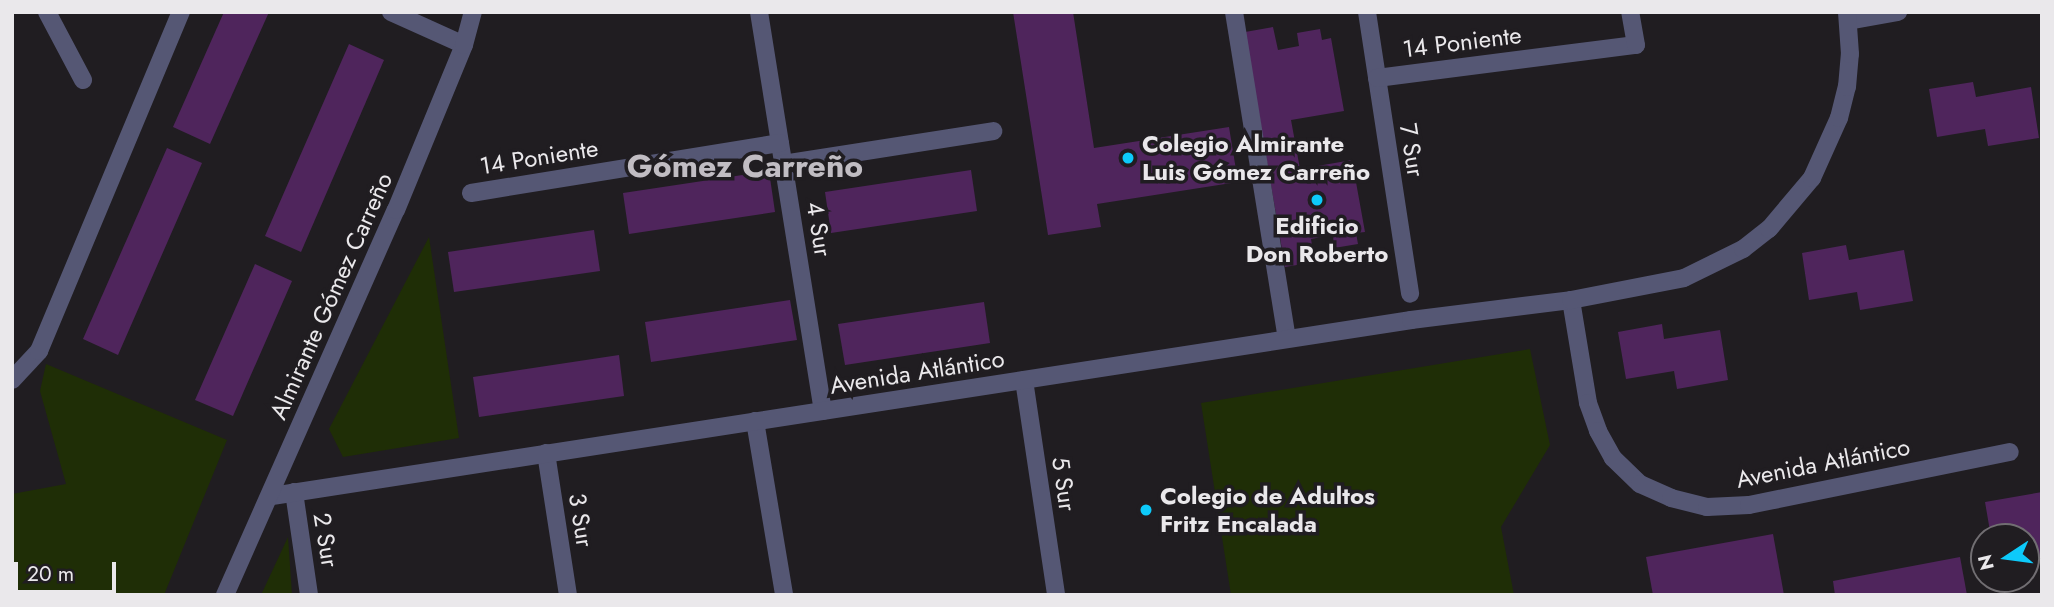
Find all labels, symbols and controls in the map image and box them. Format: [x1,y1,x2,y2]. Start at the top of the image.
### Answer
street label: 14 Poniente [1401,20,1523,64]
street label: 7 Sur [1394,121,1430,179]
place label: Colegio Almirante Luis Gómez Carreño [1142,130,1370,186]
street label: 14 Poniente [478,133,600,181]
district label: Gómez Carreño [627,147,863,185]
marker: Colegio Almirante Luis Gómez Carreño [1120,150,1136,166]
street label: Almirante Gómez Carreño [264,168,398,424]
marker: Edificio Don Roberto [1309,192,1325,208]
street label: 4 Sur [800,199,838,259]
place label: Edificio Don Roberto [1246,212,1388,268]
street label: Avenida Atlántico [828,344,1006,400]
street label: Avenida Atlántico [1734,432,1912,494]
street label: 5 Sur [1046,455,1082,513]
place label: Colegio de Adultos Fritz Encalada [1160,482,1375,538]
street label: 3 Sur [563,491,599,549]
marker: Colegio de Adultos Fritz Encalada [1138,502,1154,518]
street label: 2 Sur [307,511,345,569]
north arrow [1970,523,2040,593]
scale bar [18,548,119,592]
text: N [1971,552,2001,573]
text: 20 m [27,559,74,589]

